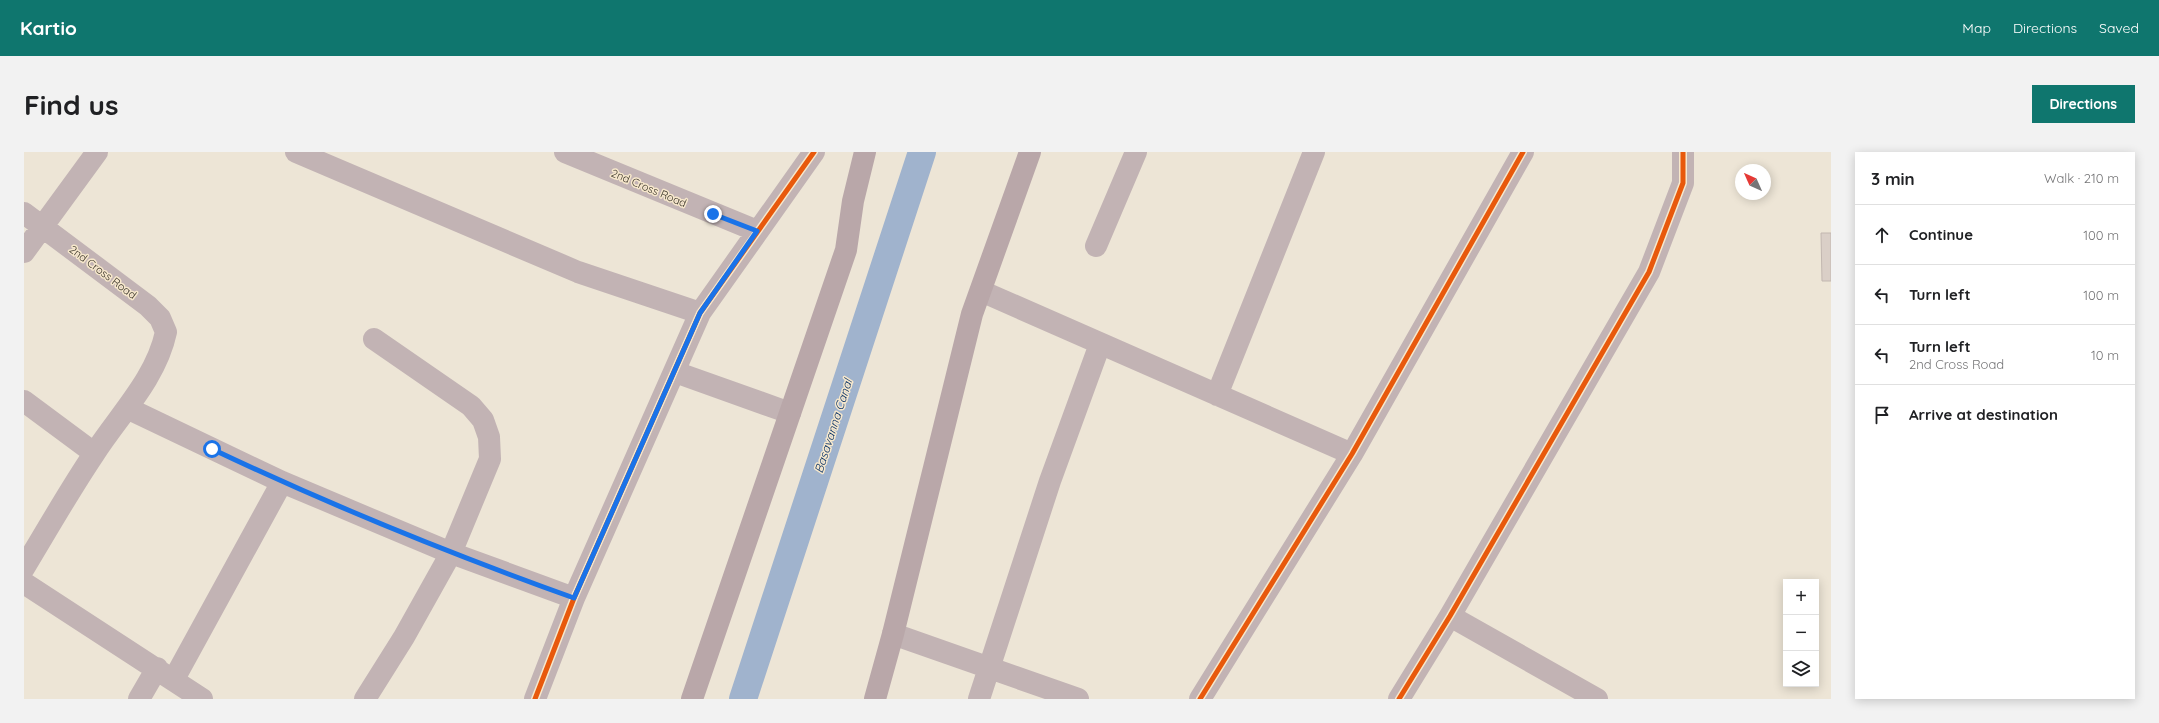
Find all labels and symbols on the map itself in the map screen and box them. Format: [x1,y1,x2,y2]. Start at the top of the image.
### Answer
north arrow [1735,164,1771,200]
street label: 2nd Cross Road [609,166,689,210]
route end [704,205,722,223]
street label: 2nd Cross Road [67,242,139,302]
water label: Basavanna Canal [811,376,856,475]
route start [203,440,221,458]

